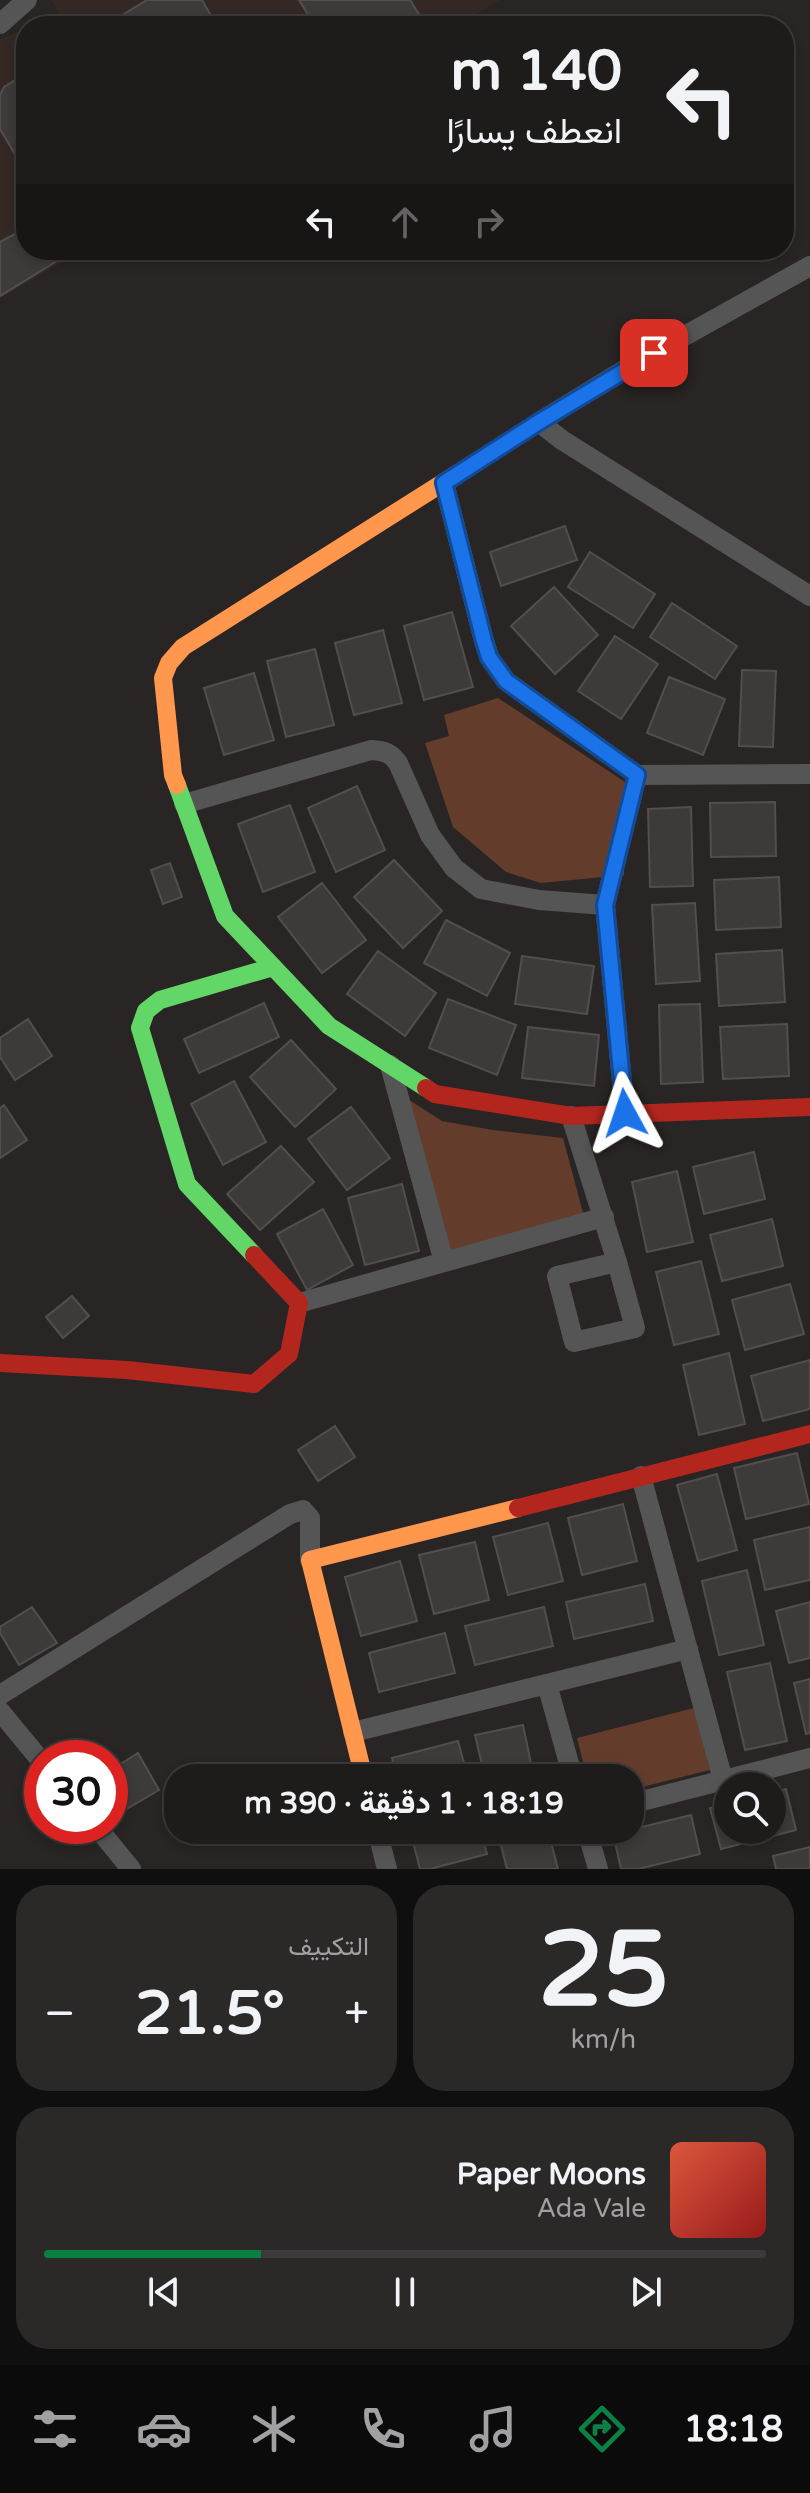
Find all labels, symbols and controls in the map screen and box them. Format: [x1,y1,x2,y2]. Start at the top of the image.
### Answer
text: 140 m [451,38,622,105]
icon: left [650,48,754,152]
text: انعطف يسارًا [446,110,622,153]
icon: left [299,200,343,244]
icon: ahead [383,200,427,244]
icon: right [467,200,511,244]
pin [620,319,688,387]
icon: arrive [632,331,676,375]
position arrow [583,1071,667,1155]
speed limit sign: 30 [24,1740,128,1844]
map controls [714,1772,786,1844]
button: search [714,1772,786,1844]
text: 18:19 · 1 دقيقة · 390 m [244,1785,564,1822]
text: 25 [538,1909,669,2034]
text: التكييف [288,1931,369,1962]
text: 21.5° [135,1978,285,2050]
text: − [44,1988,75,2041]
text: + [344,1988,369,2041]
text: km/h [571,2024,636,2055]
text: Paper Moons [457,2156,646,2193]
text: Ada Vale [537,2193,646,2224]
icon: previous [142,2270,186,2314]
icon: pause [383,2270,427,2314]
icon: next [624,2270,668,2314]
icon: filters [27,2401,83,2457]
icon: car [136,2401,192,2457]
icon: climate [246,2401,302,2457]
icon: phone [355,2401,411,2457]
icon: music [465,2401,521,2457]
icon: directions [574,2401,630,2457]
text: 18:18 [683,2408,783,2451]

